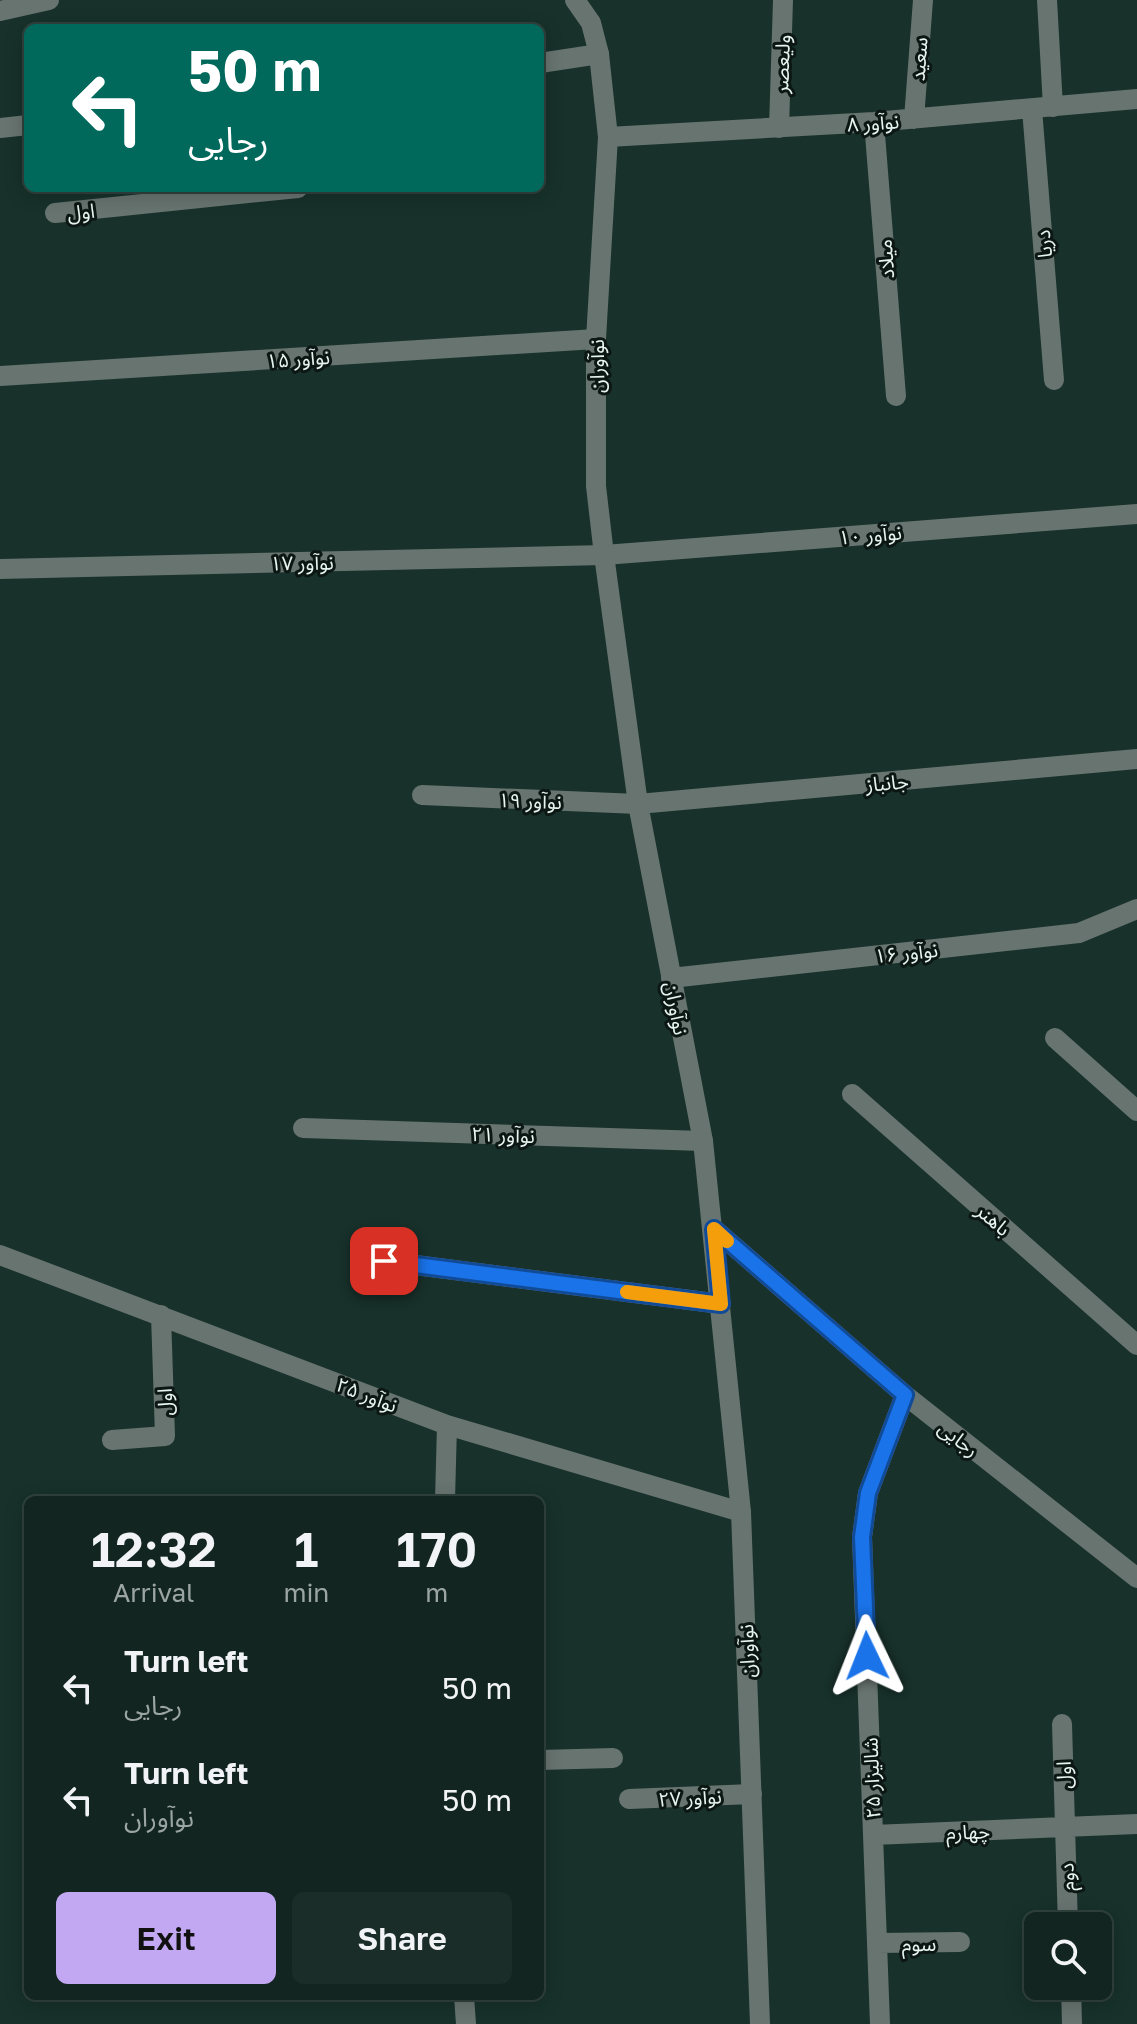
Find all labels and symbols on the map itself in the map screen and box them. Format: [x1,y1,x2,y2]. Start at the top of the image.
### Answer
street label: ولیعصر [768,34,795,95]
street label: سعید [904,36,932,82]
street label: نوآور ۸ [846,108,900,137]
street label: اول [66,198,96,225]
street label: دریا [1030,229,1057,259]
street label: میلاد [872,238,898,280]
street label: نوآوران [584,339,609,393]
street label: نوآور ۱۵ [265,344,331,373]
street label: نوآور ۱۰ [837,519,903,550]
street label: نوآور ۱۷ [270,549,334,576]
street label: جانباز [864,768,910,797]
street label: نوآور ۱۹ [498,787,562,814]
street label: نوآور ۱۶ [873,937,939,968]
street label: نوآوران [659,979,694,1037]
street label: نوآور ۲۱ [471,1121,535,1148]
street label: باهنر [971,1197,1016,1241]
pin [350,1227,418,1295]
street label: نوآور ۲۵ [333,1371,401,1418]
street label: اول [152,1388,177,1416]
street label: رجایی [933,1415,984,1462]
position arrow [825,1614,909,1698]
street label: نوآوران [733,1624,760,1678]
street label: شالیزار ۲۵ [858,1737,885,1819]
street label: اول [1051,1761,1076,1789]
street label: نوآور ۲۷ [658,1783,722,1812]
street label: چهارم [946,1818,991,1848]
street label: دوم [1054,1862,1082,1891]
street label: سوم [901,1931,937,1959]

